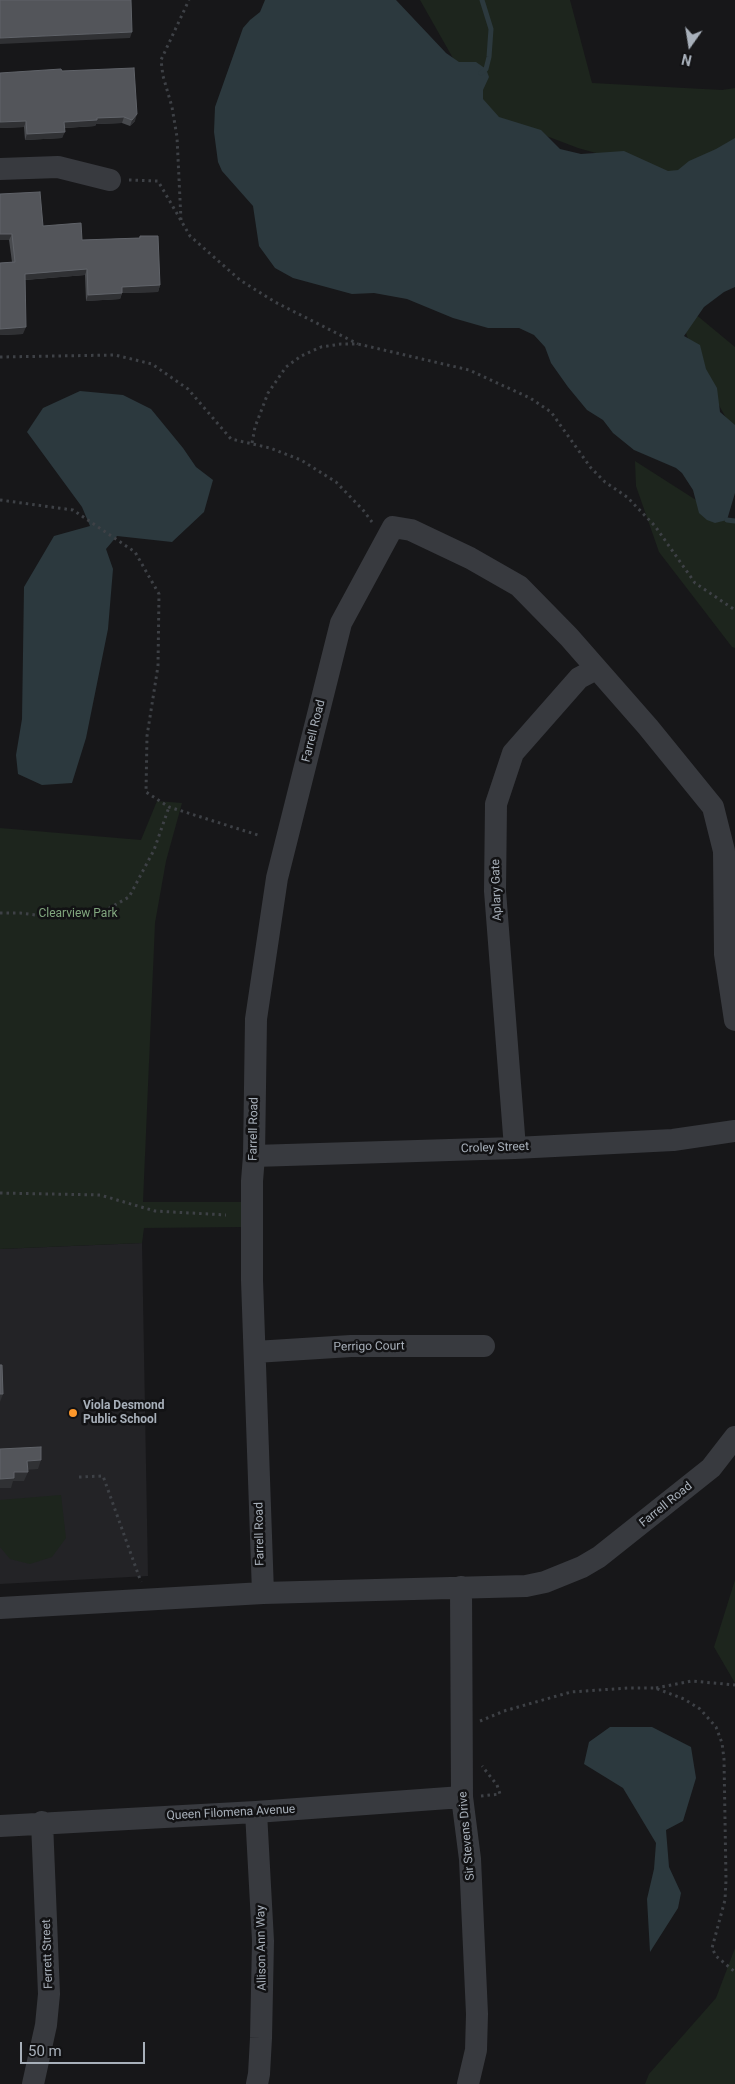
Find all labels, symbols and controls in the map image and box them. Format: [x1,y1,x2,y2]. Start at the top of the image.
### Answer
north arrow [665,20,715,70]
text: N [680,51,693,69]
street label: Farrell Road [299,698,329,764]
street label: Aplary Gate [489,859,505,921]
park label: Clearview Park [38,907,118,921]
street label: Farrell Road [246,1097,262,1161]
street label: Croley Street [461,1140,529,1156]
street label: Perrigo Court [333,1339,405,1355]
place label: Viola Desmond Public School [83,1399,164,1427]
marker: Viola Desmond Public School [67,1407,79,1419]
street label: Farrell Road [637,1479,695,1531]
street label: Farrell Road [252,1502,268,1566]
street label: Sir Stevens Drive [456,1791,478,1881]
street label: Queen Filomena Avenue [166,1802,296,1824]
street label: Allison Ann Way [254,1905,270,1991]
street label: Ferrett Street [40,1919,56,1989]
scale bar [22,2032,148,2064]
text: 50 m [28,2042,62,2060]

